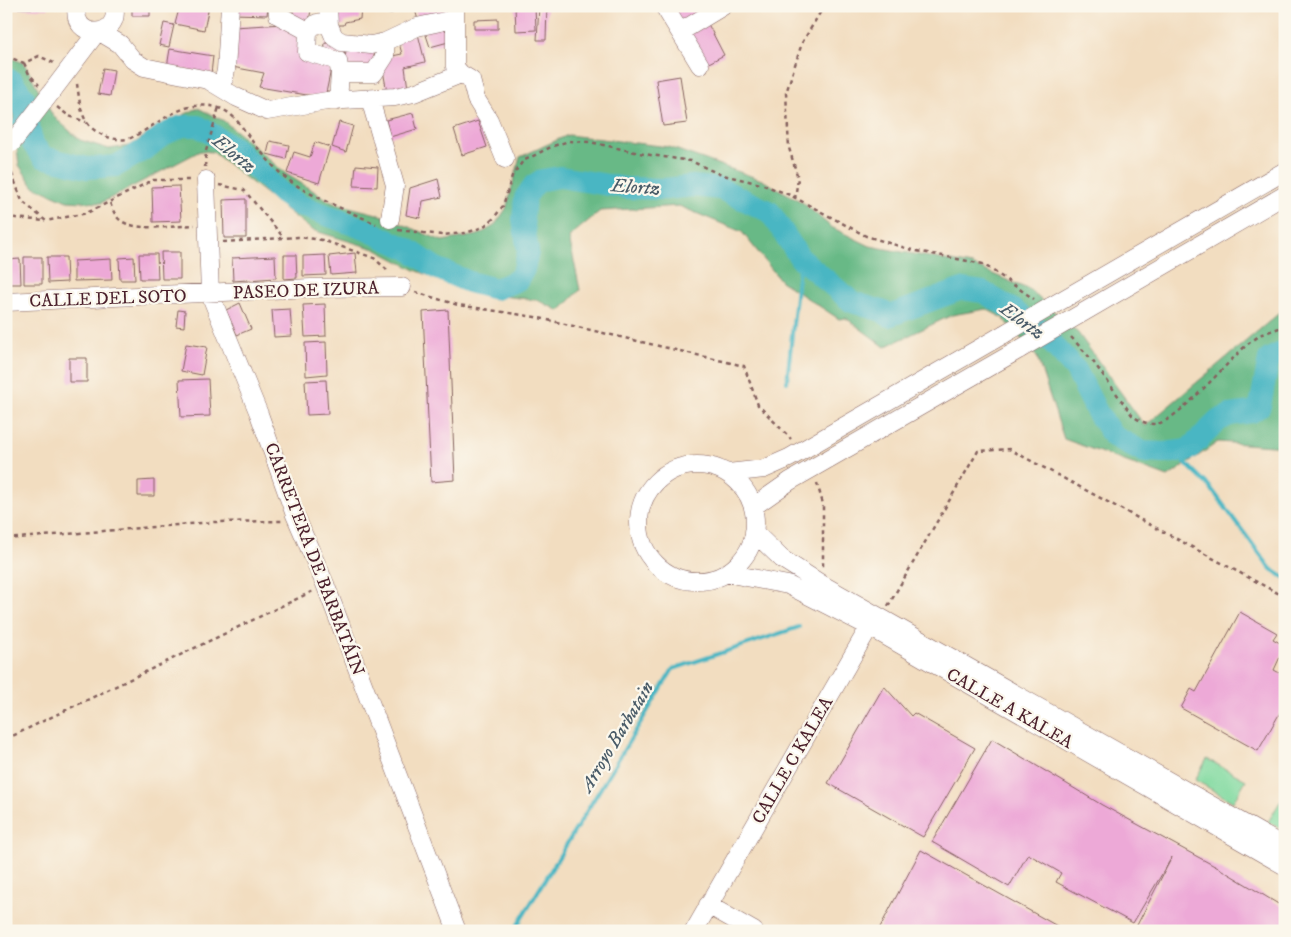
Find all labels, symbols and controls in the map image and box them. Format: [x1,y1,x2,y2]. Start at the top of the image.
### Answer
water label: Elortz [207,129,260,179]
water label: Elortz [610,174,661,201]
street label: PASEO DE IZURA [233,277,380,305]
street label: CALLE DEL SOTO [29,285,187,313]
water label: Elortz [995,297,1049,345]
street label: CARRETERA DE BARBATÁIN [259,439,370,679]
street label: CALLE A KALEA [942,664,1077,754]
water label: Arroyo Barbatain [574,677,659,798]
street label: CALLE C KALEA [748,693,838,828]

